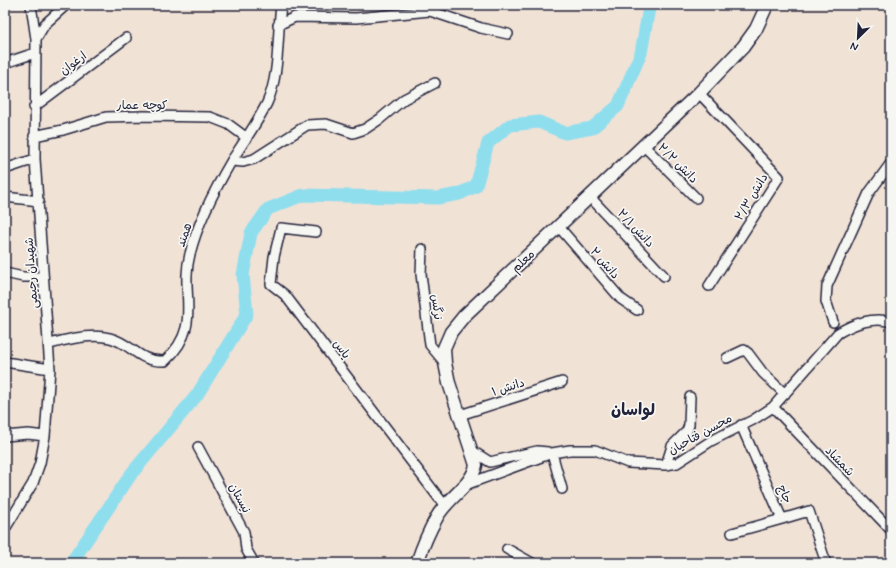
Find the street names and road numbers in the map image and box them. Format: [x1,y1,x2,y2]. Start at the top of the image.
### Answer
street label: ارغوان [57,48,90,79]
street label: کوچه عمار [116,98,167,114]
street label: دانش ۲/۲ [654,140,701,187]
street label: دانش ۲/۳ [731,171,772,224]
street label: دانش ۲/۱ [613,206,657,251]
street label: همند [173,221,196,249]
street label: شهیدان رحیمی [22,237,42,309]
street label: دانش ۲ [586,244,623,283]
street label: معلم [509,247,539,277]
street label: نرگس [426,293,446,321]
street label: یاس [329,337,354,363]
street label: دانش ۱ [490,375,527,401]
street label: محسن فتاحیان [666,411,735,459]
street label: شمشاد [821,443,857,480]
street label: نیستان [224,481,254,516]
street label: جاج [773,483,795,506]

